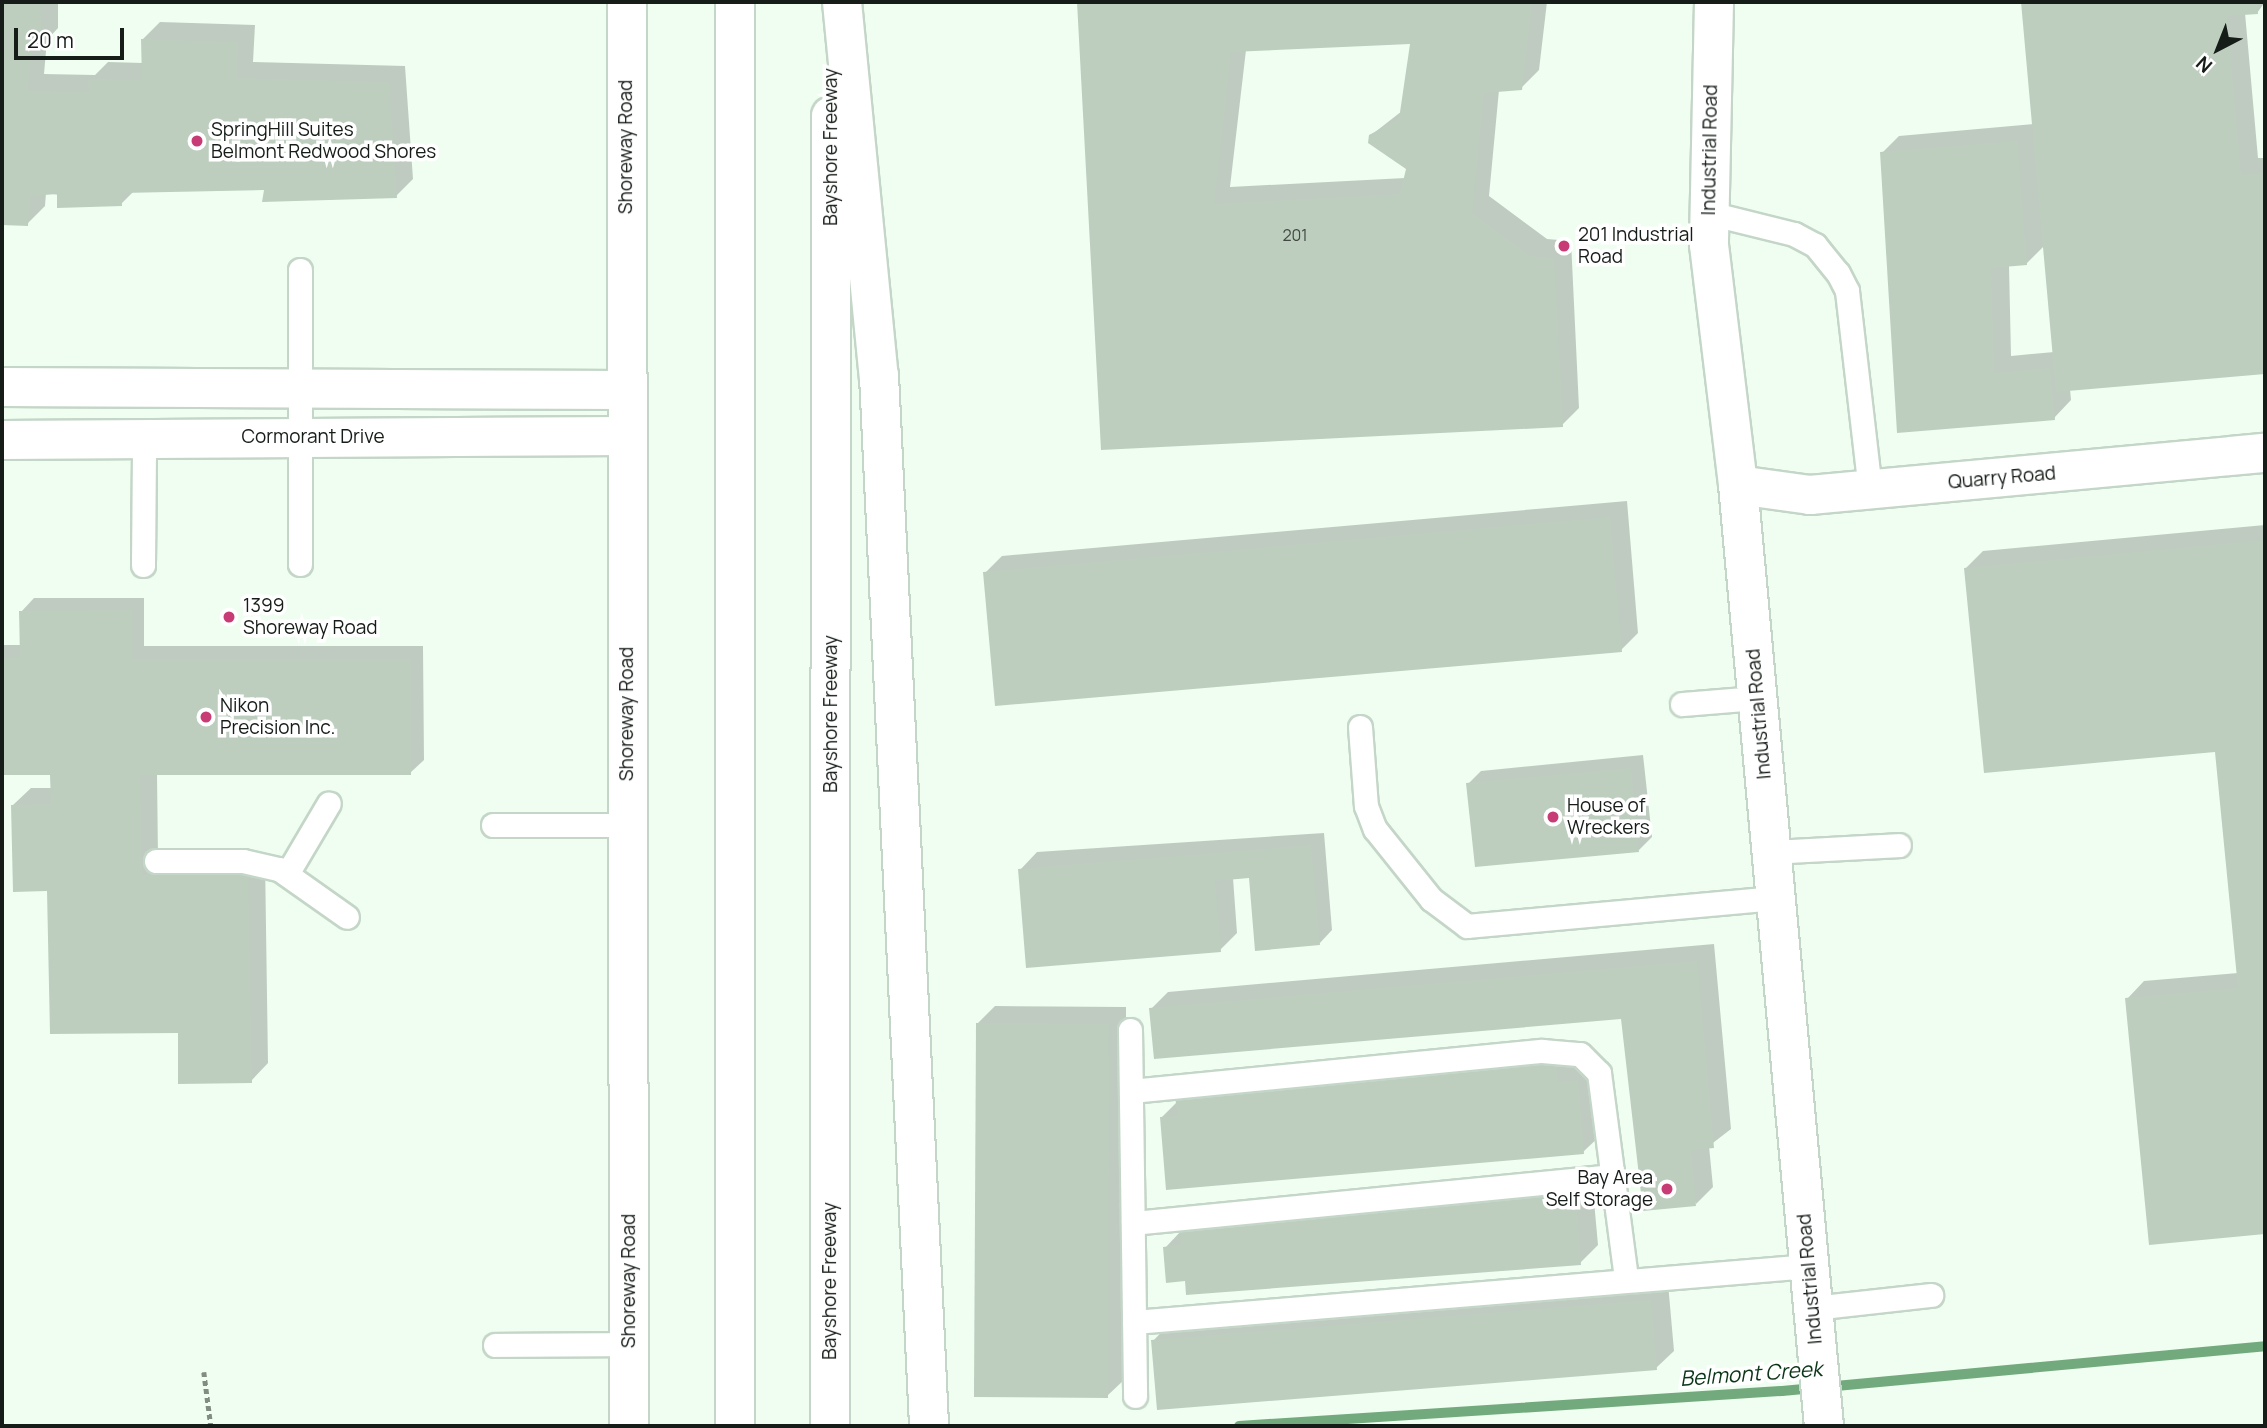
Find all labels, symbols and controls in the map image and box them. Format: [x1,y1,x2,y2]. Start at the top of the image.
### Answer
scale bar [18,14,128,58]
north arrow [2183,14,2253,84]
text: 20 m [27,26,74,54]
text: N [2190,50,2218,79]
street label: Bayshore Freeway [820,68,842,226]
street label: Shoreway Road [615,80,637,214]
street label: Industrial Road [1697,84,1723,216]
place label: SpringHill Suites Belmont Redwood Shores [211,119,436,163]
marker: SpringHill Suites Belmont Redwood Shores [189,133,205,149]
place label: 201 Industrial Road [1578,224,1694,268]
house number: 201 [1282,225,1308,245]
marker: 201 Industrial Road [1556,238,1572,254]
street label: Cormorant Drive [241,426,385,448]
street label: Quarry Road [1947,462,2057,494]
place label: 1399 Shoreway Road [243,595,377,639]
marker: 1399 Shoreway Road [221,609,237,625]
street label: Bayshore Freeway [820,635,842,793]
street label: Shoreway Road [616,647,638,781]
street label: Industrial Road [1742,648,1776,780]
place label: Nikon Precision Inc. [220,695,335,739]
marker: Nikon Precision Inc. [198,709,214,725]
place label: House of Wreckers [1567,795,1650,839]
marker: House of Wreckers [1545,809,1561,825]
place label: Bay Area Self Storage [1546,1167,1653,1211]
marker: Bay Area Self Storage [1659,1181,1675,1197]
street label: Bayshore Freeway [819,1202,841,1360]
street label: Industrial Road [1793,1213,1827,1345]
street label: Shoreway Road [618,1214,640,1348]
water label: Belmont Creek [1679,1355,1823,1391]

